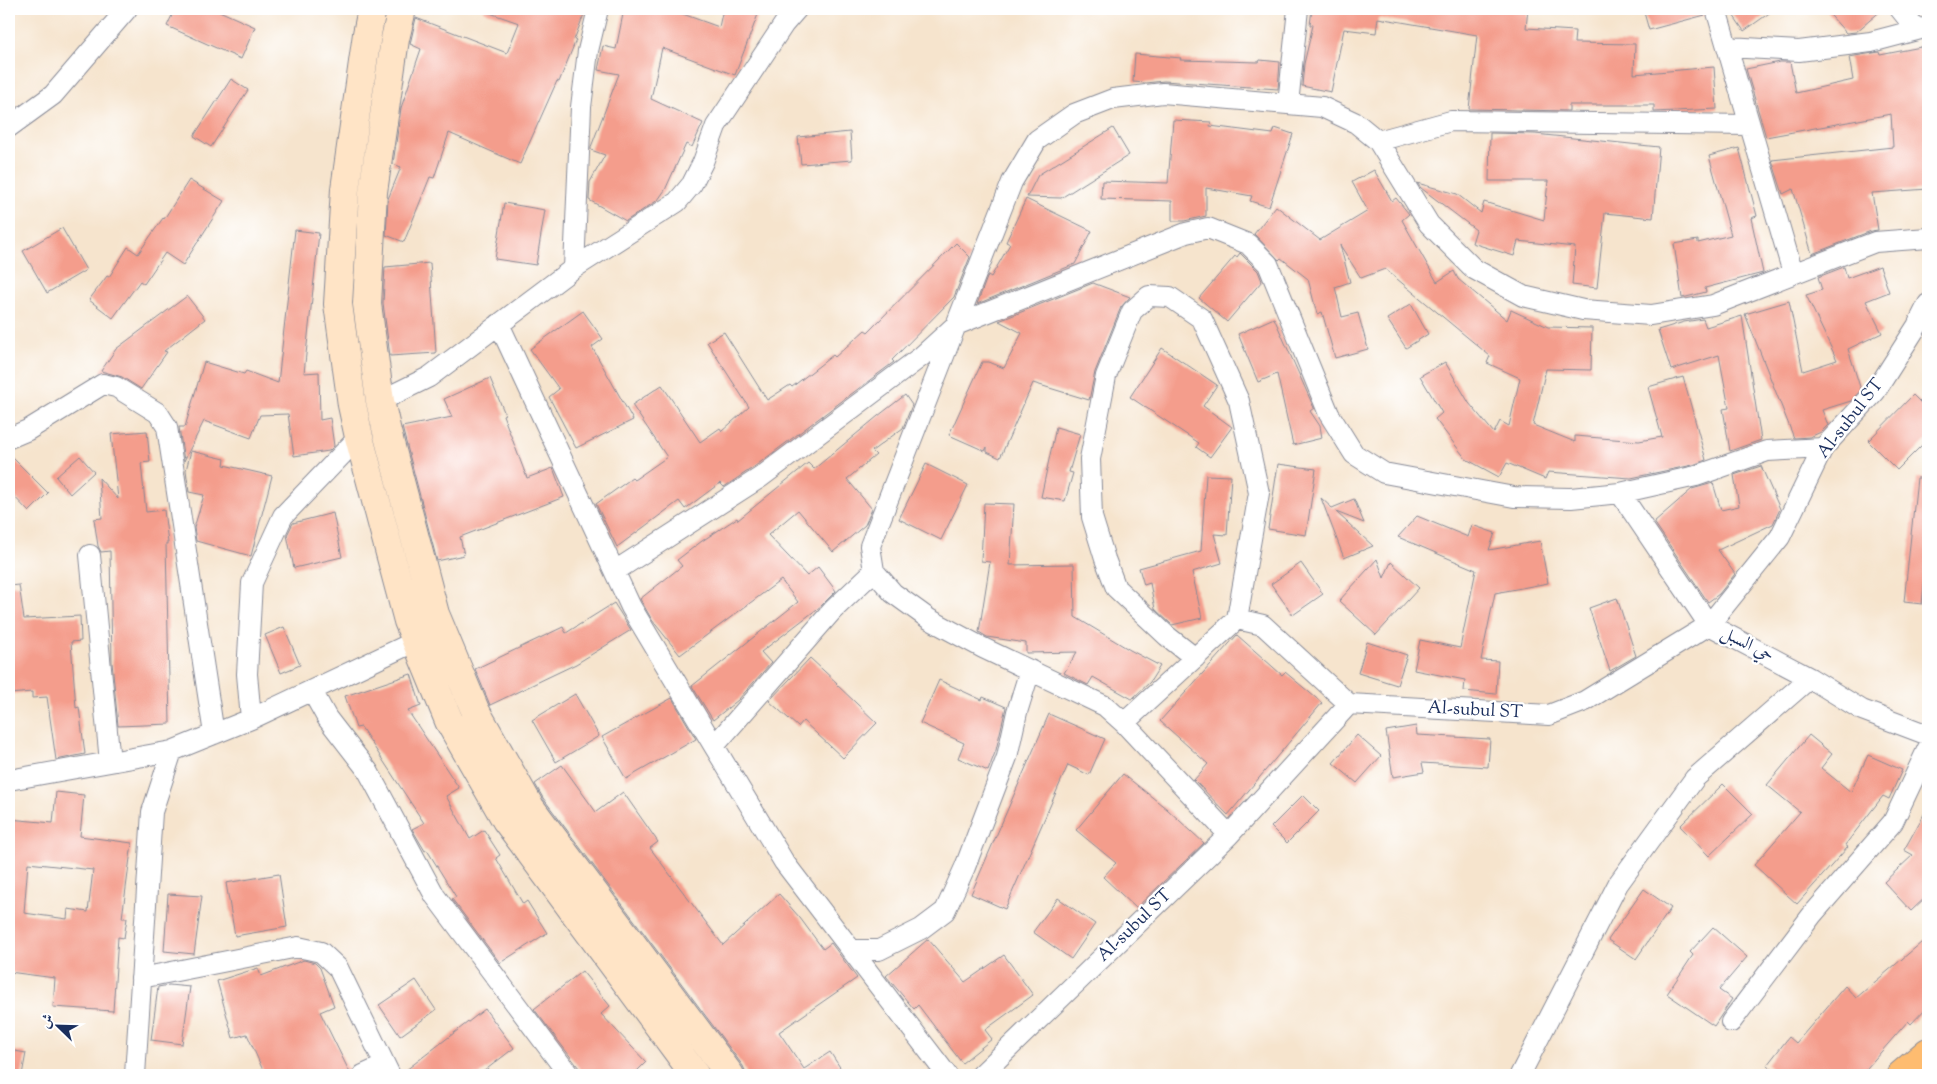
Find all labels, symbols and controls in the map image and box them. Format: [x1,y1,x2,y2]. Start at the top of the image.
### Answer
street label: Al-subul ST [1811,373,1891,465]
street label: حي السبل [1716,621,1778,669]
street label: Al-subul ST [1427,696,1524,726]
street label: Al-subul ST [1092,883,1179,968]
north arrow [32,1002,82,1052]
text: ش [36,1011,60,1032]

